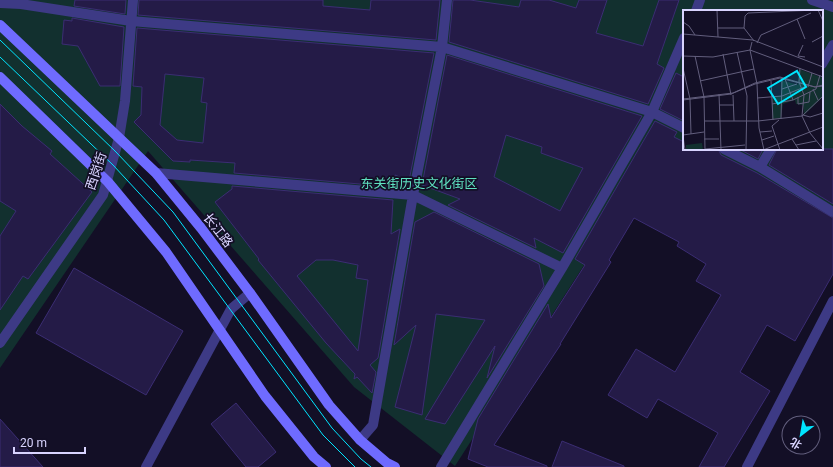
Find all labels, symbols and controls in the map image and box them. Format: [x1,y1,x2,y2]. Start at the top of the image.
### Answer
inset map [683,10,823,150]
street label: 西岗街 [83,150,109,192]
park label: 东关街历史文化街区 [360,176,478,191]
street label: 长江路 [200,210,236,250]
north arrow [781,415,821,455]
scale bar [14,429,85,455]
text: 北 [788,435,804,452]
text: 20 m [20,436,47,450]

